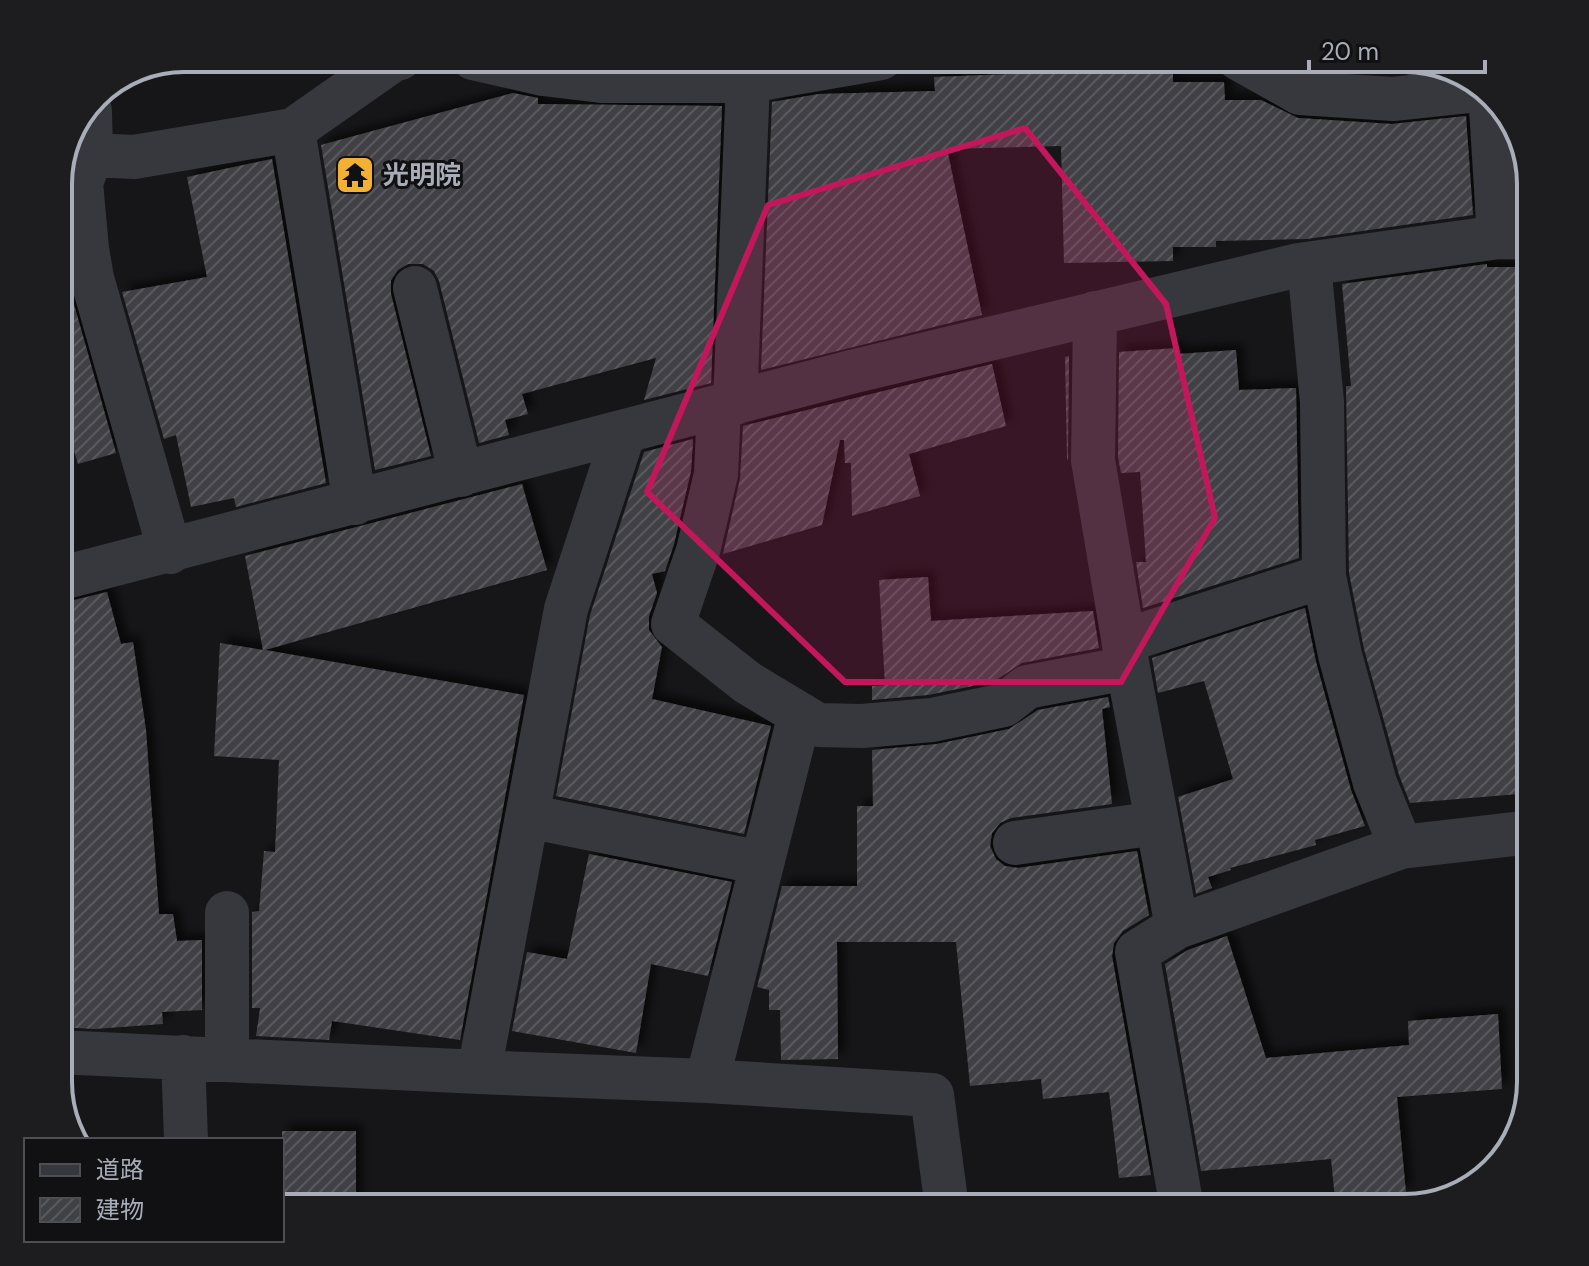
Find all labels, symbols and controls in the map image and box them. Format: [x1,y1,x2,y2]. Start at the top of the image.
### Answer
scale bar [1309,24,1485,74]
text: 20 m [1321,36,1379,67]
temple icon: 光明院 [334,154,376,196]
place label: 光明院 [383,158,461,192]
legend [24,1138,284,1242]
text: 道路 [96,1154,144,1185]
text: 建物 [96,1194,144,1225]

